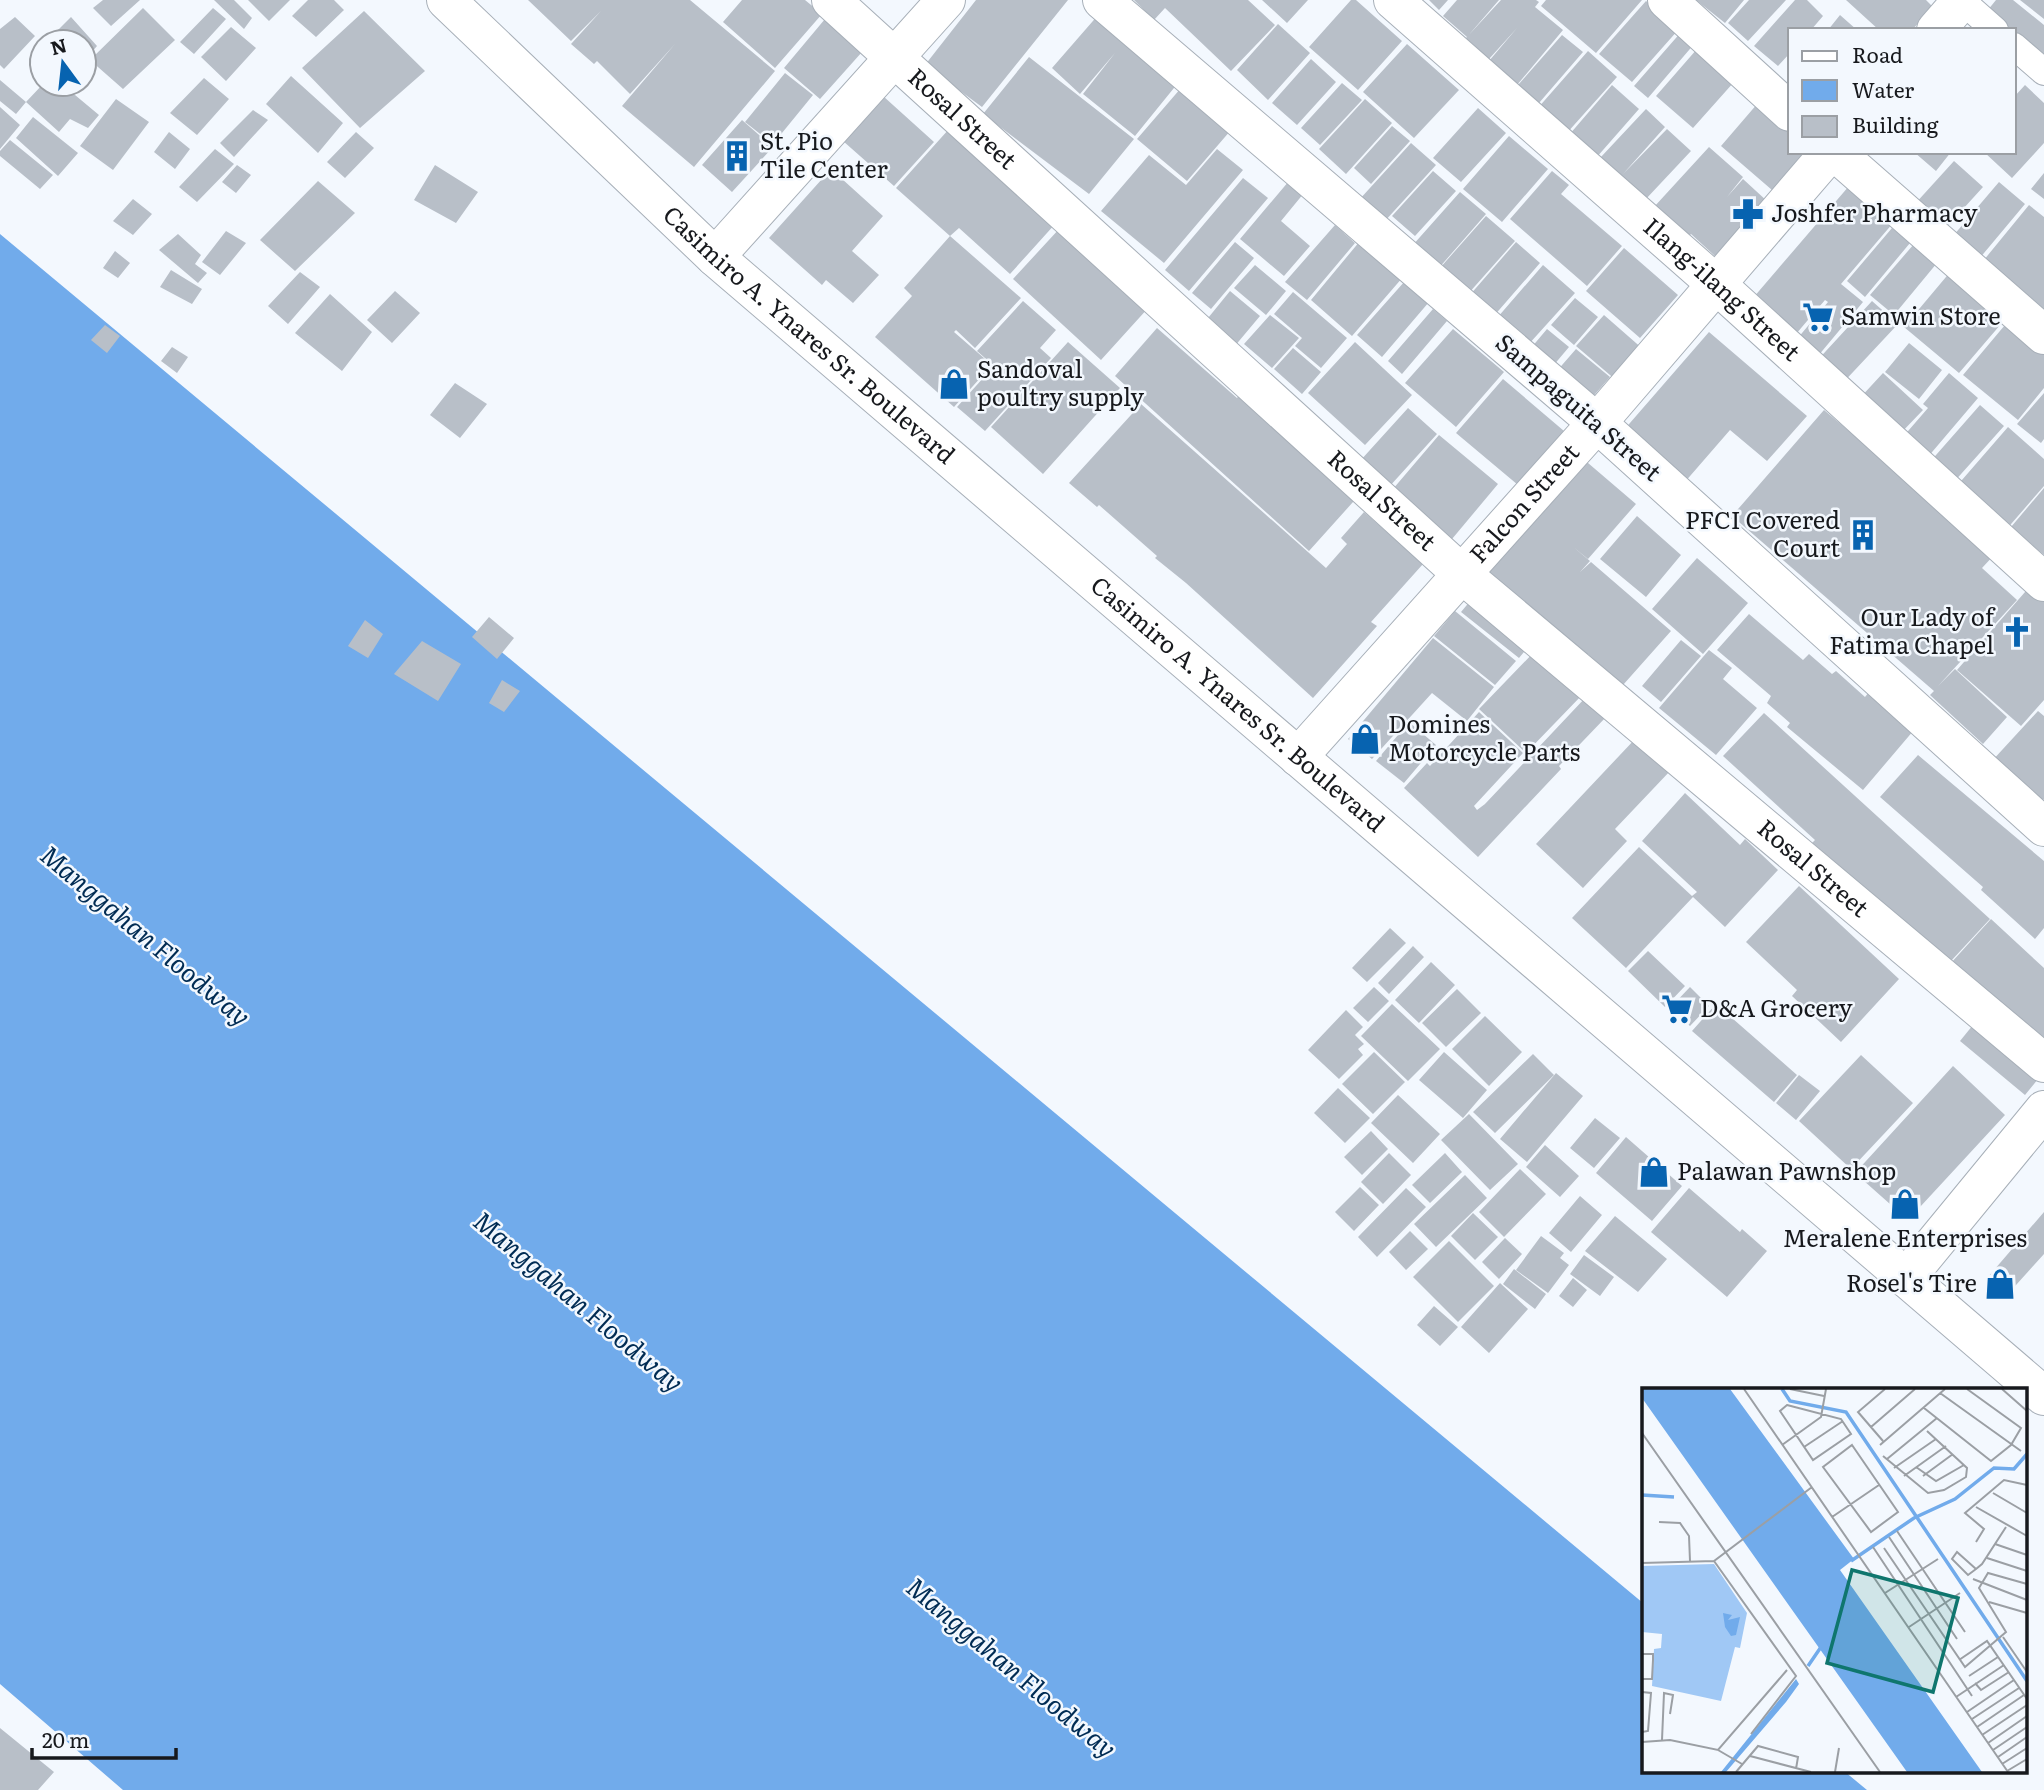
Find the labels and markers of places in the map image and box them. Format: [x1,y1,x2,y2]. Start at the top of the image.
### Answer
place label: St. Pio Tile Center [760,122,888,185]
building icon: St. Pio Tile Center [720,139,754,173]
place label: Joshfer Pharmacy [1771,194,1978,229]
pharmacy icon: Joshfer Pharmacy [1731,197,1765,231]
place label: Samwin Store [1841,297,2001,332]
supermarket icon: Samwin Store [1801,300,1835,334]
place label: Sandoval poultry supply [977,350,1144,413]
shop icon: Sandoval poultry supply [937,367,971,401]
place label: PFCI Covered Court [1685,501,1840,564]
building icon: PFCI Covered Court [1846,518,1880,552]
place label: Our Lady of Fatima Chapel [1829,598,1996,661]
church icon: Our Lady of Fatima Chapel [2000,615,2034,649]
place label: Domines Motorcycle Parts [1388,705,1581,768]
shop icon: Domines Motorcycle Parts [1348,722,1382,756]
place label: D&A Grocery [1700,989,1853,1024]
supermarket icon: D&A Grocery [1660,992,1694,1026]
place label: Palawan Pawnshop [1677,1152,1896,1187]
shop icon: Palawan Pawnshop [1637,1155,1671,1189]
shop icon: Meralene Enterprises [1888,1187,1922,1221]
place label: Meralene Enterprises [1783,1219,2027,1254]
place label: Rosel's Tire [1846,1264,1977,1299]
shop icon: Rosel's Tire [1983,1267,2017,1301]

